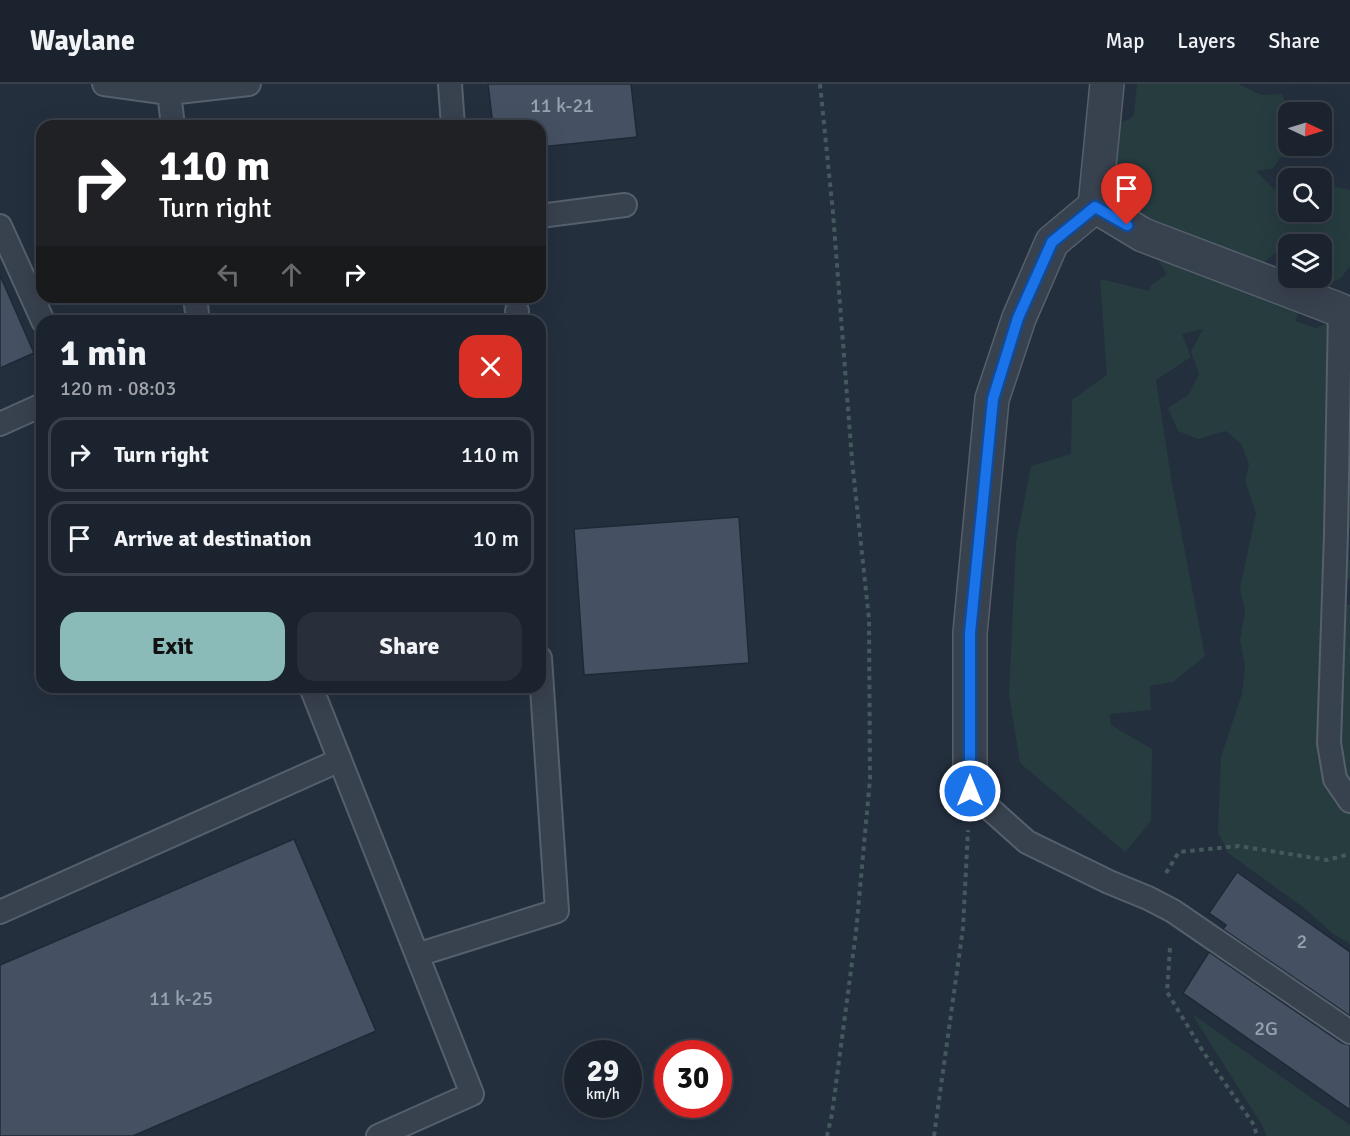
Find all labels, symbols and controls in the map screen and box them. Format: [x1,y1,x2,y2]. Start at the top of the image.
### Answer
text: Waylane [30,24,135,58]
text: Map [1106,28,1144,54]
text: Layers [1177,28,1235,54]
text: Share [1268,28,1320,54]
house number: 11 k-21 [530,93,594,118]
north arrow [1278,102,1332,156]
map controls [1278,102,1332,288]
text: 110 m [159,141,270,192]
icon: right [60,144,138,222]
pin [1101,163,1152,225]
button: search [1278,168,1332,222]
icon: arrive [1110,172,1143,205]
text: Turn right [159,192,272,225]
button: layers [1278,234,1332,288]
icon: left [212,258,245,291]
icon: ahead [275,258,308,291]
icon: right [338,258,371,291]
text: 1 min [60,331,147,376]
button: close [459,335,522,398]
text: 120 m · 08:03 [60,376,176,401]
icon: right [63,438,96,471]
text: Turn right [114,441,209,468]
text: 110 m [461,441,519,468]
icon: arrive [63,522,96,555]
text: Arrive at destination [114,525,311,552]
text: 10 m [473,525,519,552]
button: Exit [60,612,285,681]
button: Share [297,612,522,681]
position arrow [938,759,1002,823]
house number: 2 [1297,929,1307,954]
house number: 11 k-25 [149,986,213,1011]
house number: 2G [1254,1016,1278,1041]
speed limit sign: 30 [654,1040,732,1118]
text: 29 [587,1053,619,1090]
text: km/h [586,1085,620,1103]

